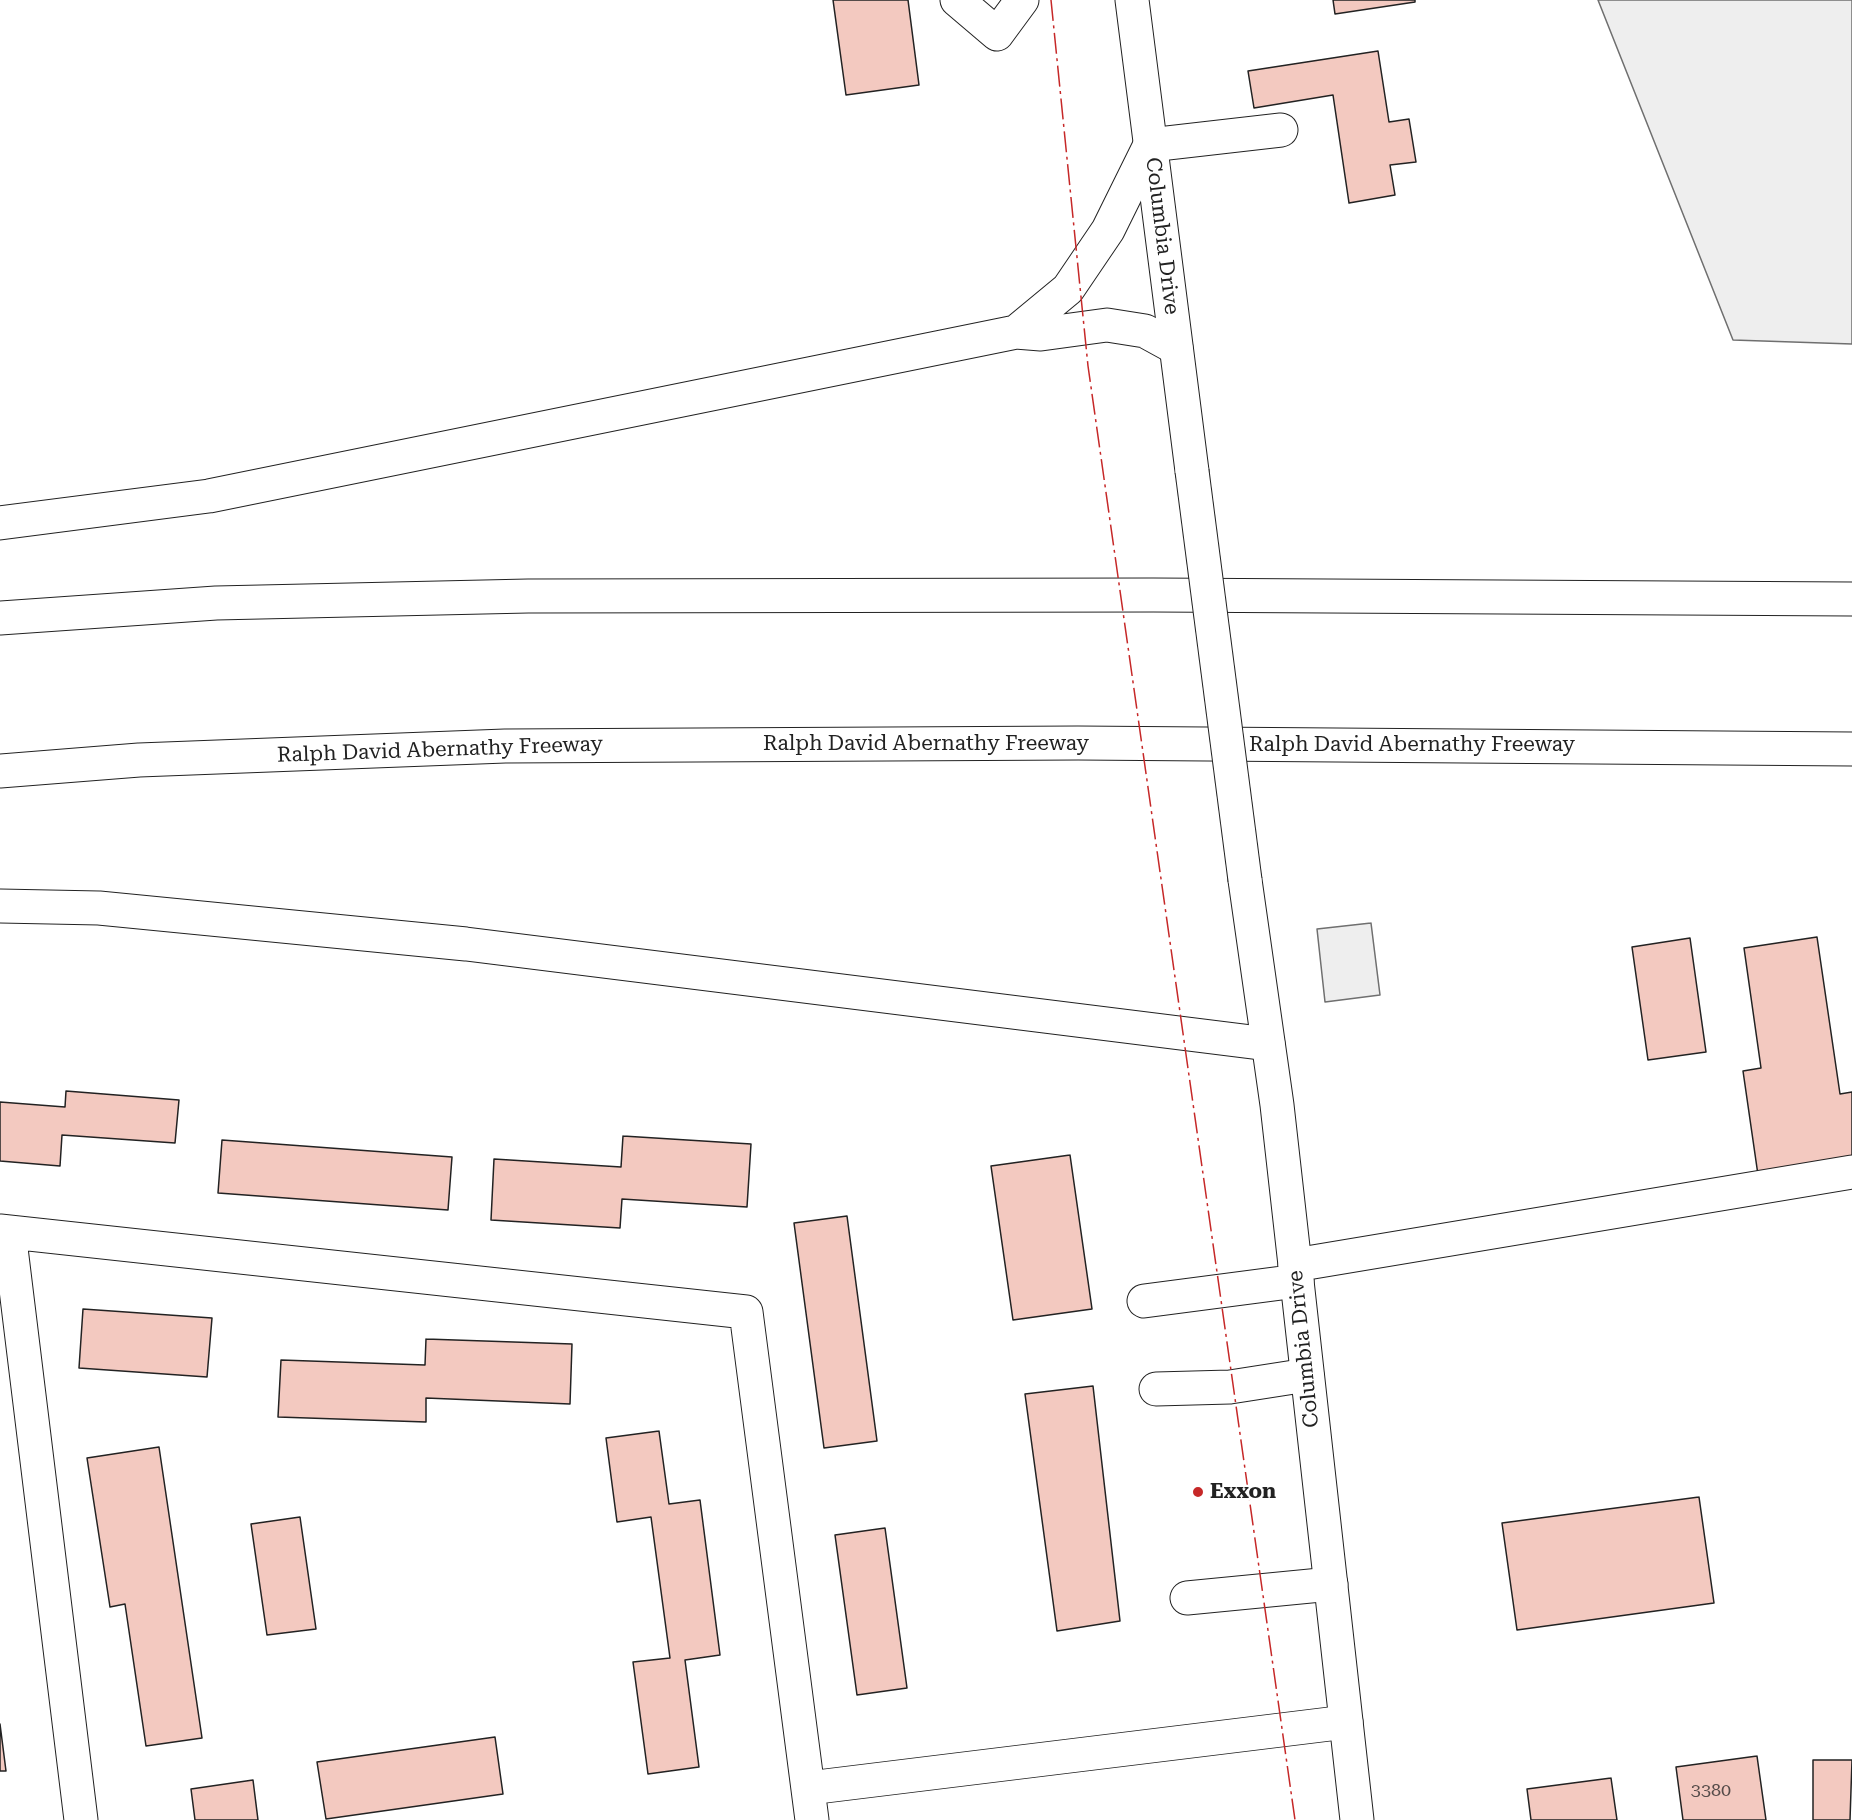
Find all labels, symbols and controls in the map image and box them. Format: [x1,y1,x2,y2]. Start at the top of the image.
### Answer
street label: Columbia Drive [1140,156,1184,316]
street label: Ralph David Abernathy Freeway [763,731,1089,757]
street label: Ralph David Abernathy Freeway [277,732,603,768]
street label: Ralph David Abernathy Freeway [1249,732,1575,758]
street label: Columbia Drive [1283,1269,1325,1429]
place label: Exxon [1210,1479,1276,1505]
marker: Exxon [1191,1485,1205,1499]
house number: 3380 [1691,1780,1731,1802]

